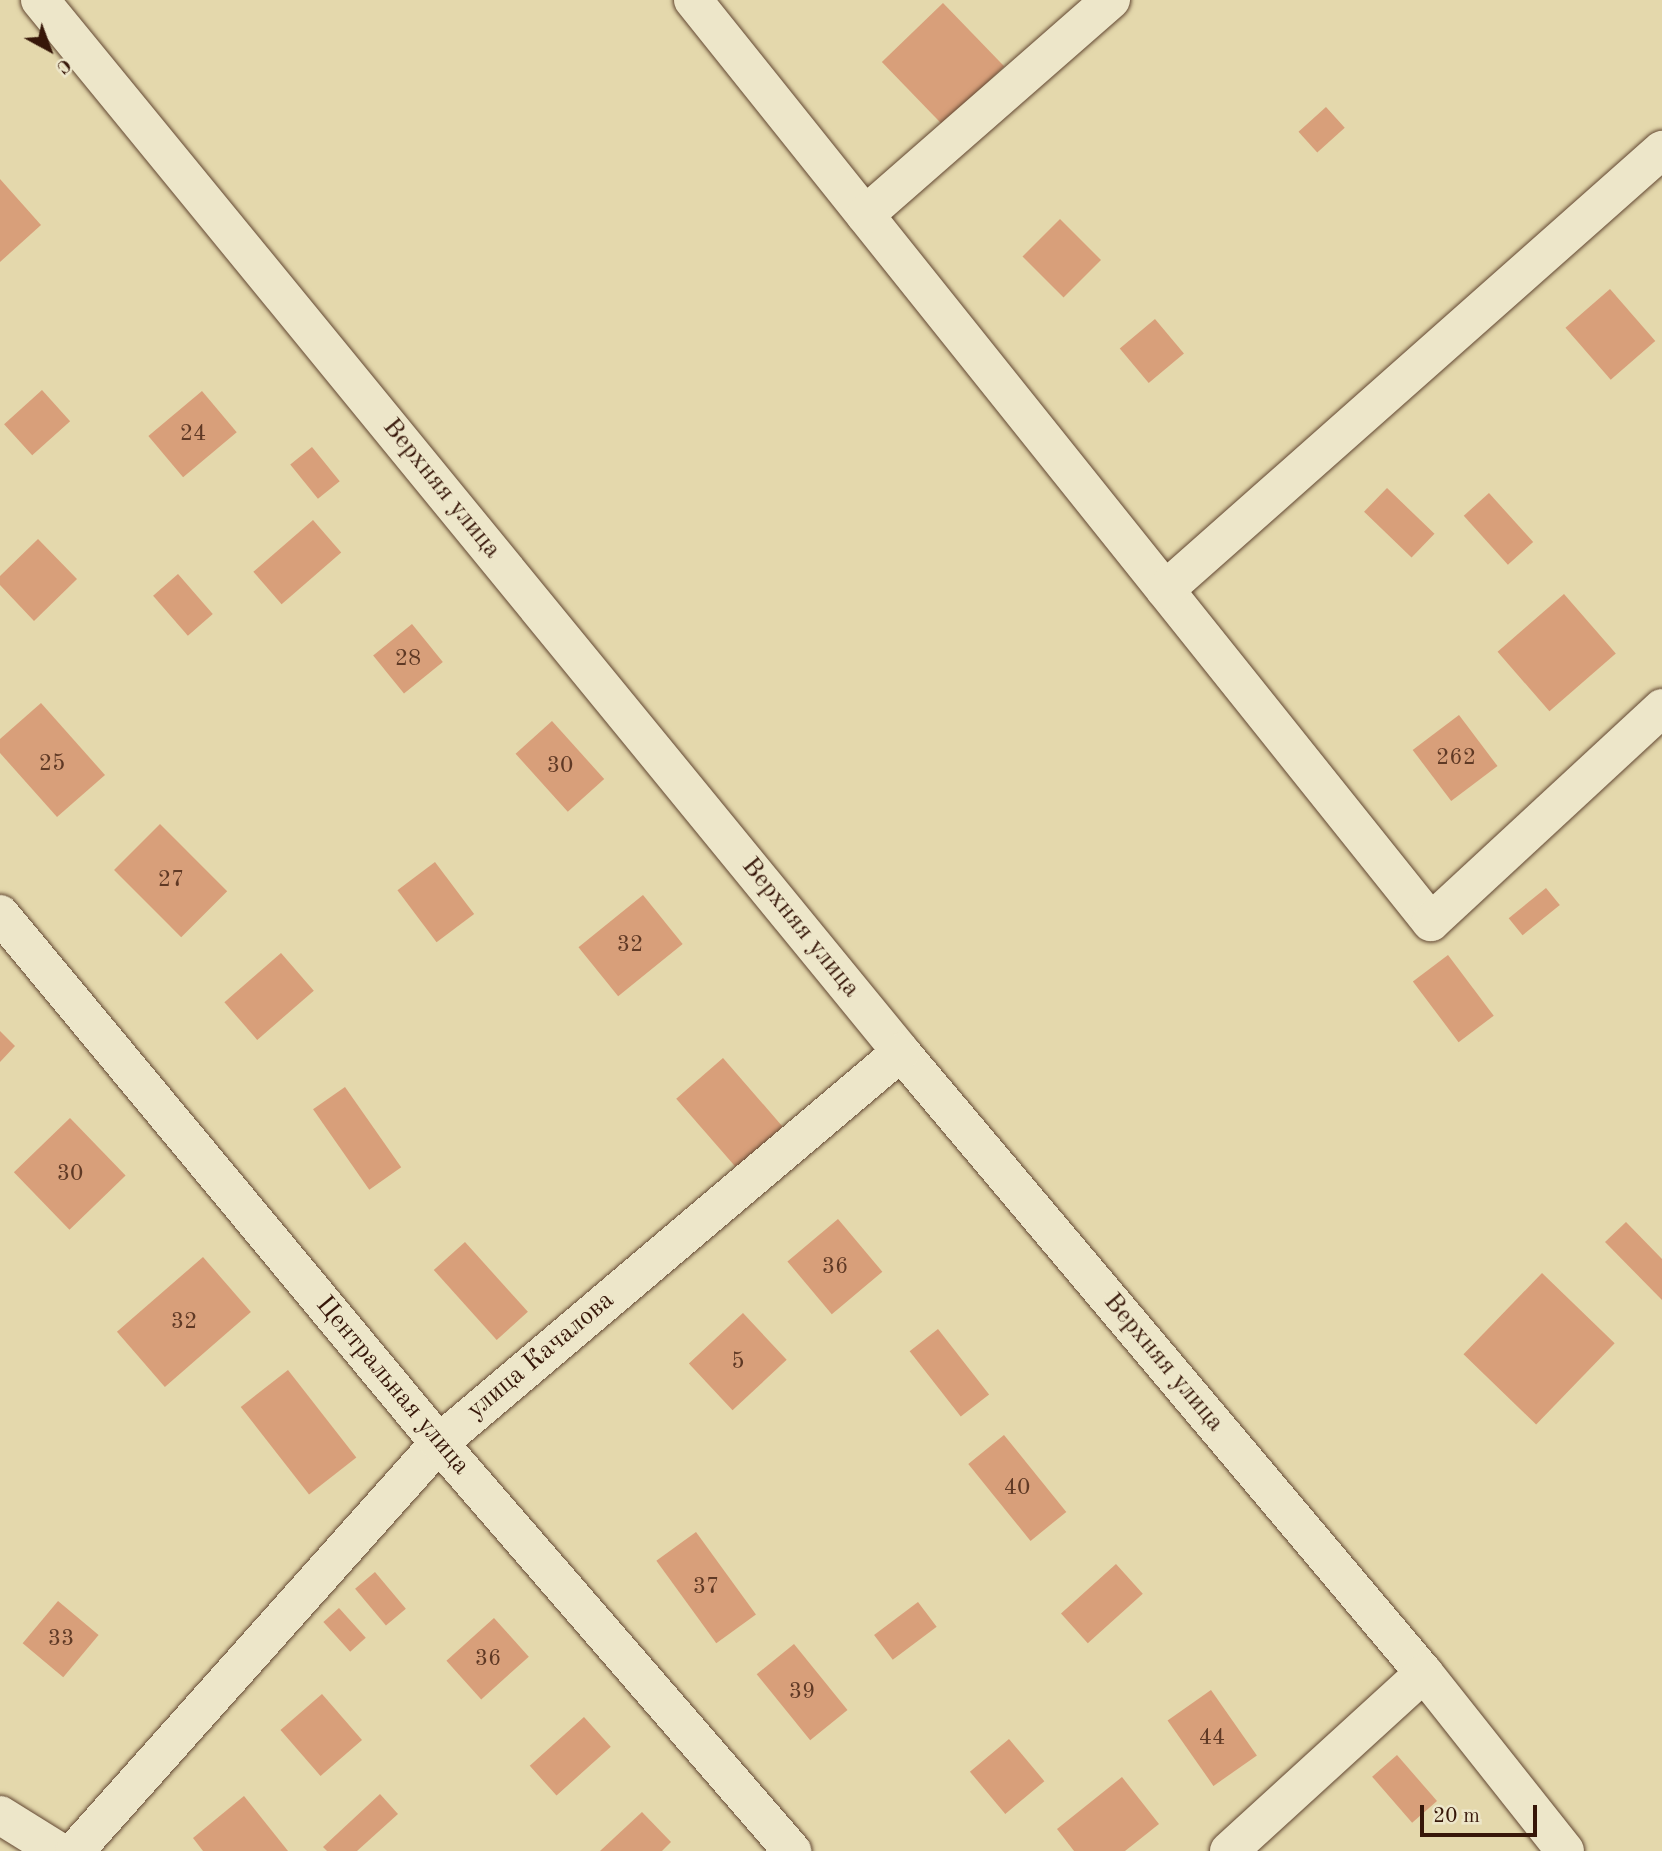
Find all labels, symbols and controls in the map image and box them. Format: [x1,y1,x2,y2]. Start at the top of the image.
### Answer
north arrow [14,14,84,84]
text: С [52,54,74,77]
street label: Верхняя улица [375,413,507,565]
house number: 24 [180,420,206,448]
house number: 28 [395,645,421,673]
house number: 262 [1436,744,1476,772]
house number: 25 [39,750,65,778]
house number: 30 [547,752,573,780]
street label: Верхняя улица [734,852,866,1004]
house number: 27 [158,866,184,894]
house number: 32 [617,931,643,959]
house number: 30 [57,1160,83,1188]
house number: 36 [822,1253,848,1281]
street label: улица Качалова [461,1285,621,1427]
street label: Верхняя улица [1096,1287,1230,1439]
street label: Центральная улица [308,1290,476,1482]
house number: 32 [171,1308,197,1336]
house number: 5 [731,1348,745,1376]
house number: 40 [1004,1474,1030,1502]
house number: 37 [693,1573,719,1601]
house number: 33 [48,1625,74,1653]
house number: 36 [475,1645,501,1673]
house number: 39 [789,1678,815,1706]
house number: 44 [1199,1724,1225,1752]
scale bar [1424,1792,1541,1836]
text: 20 m [1433,1806,1480,1827]

